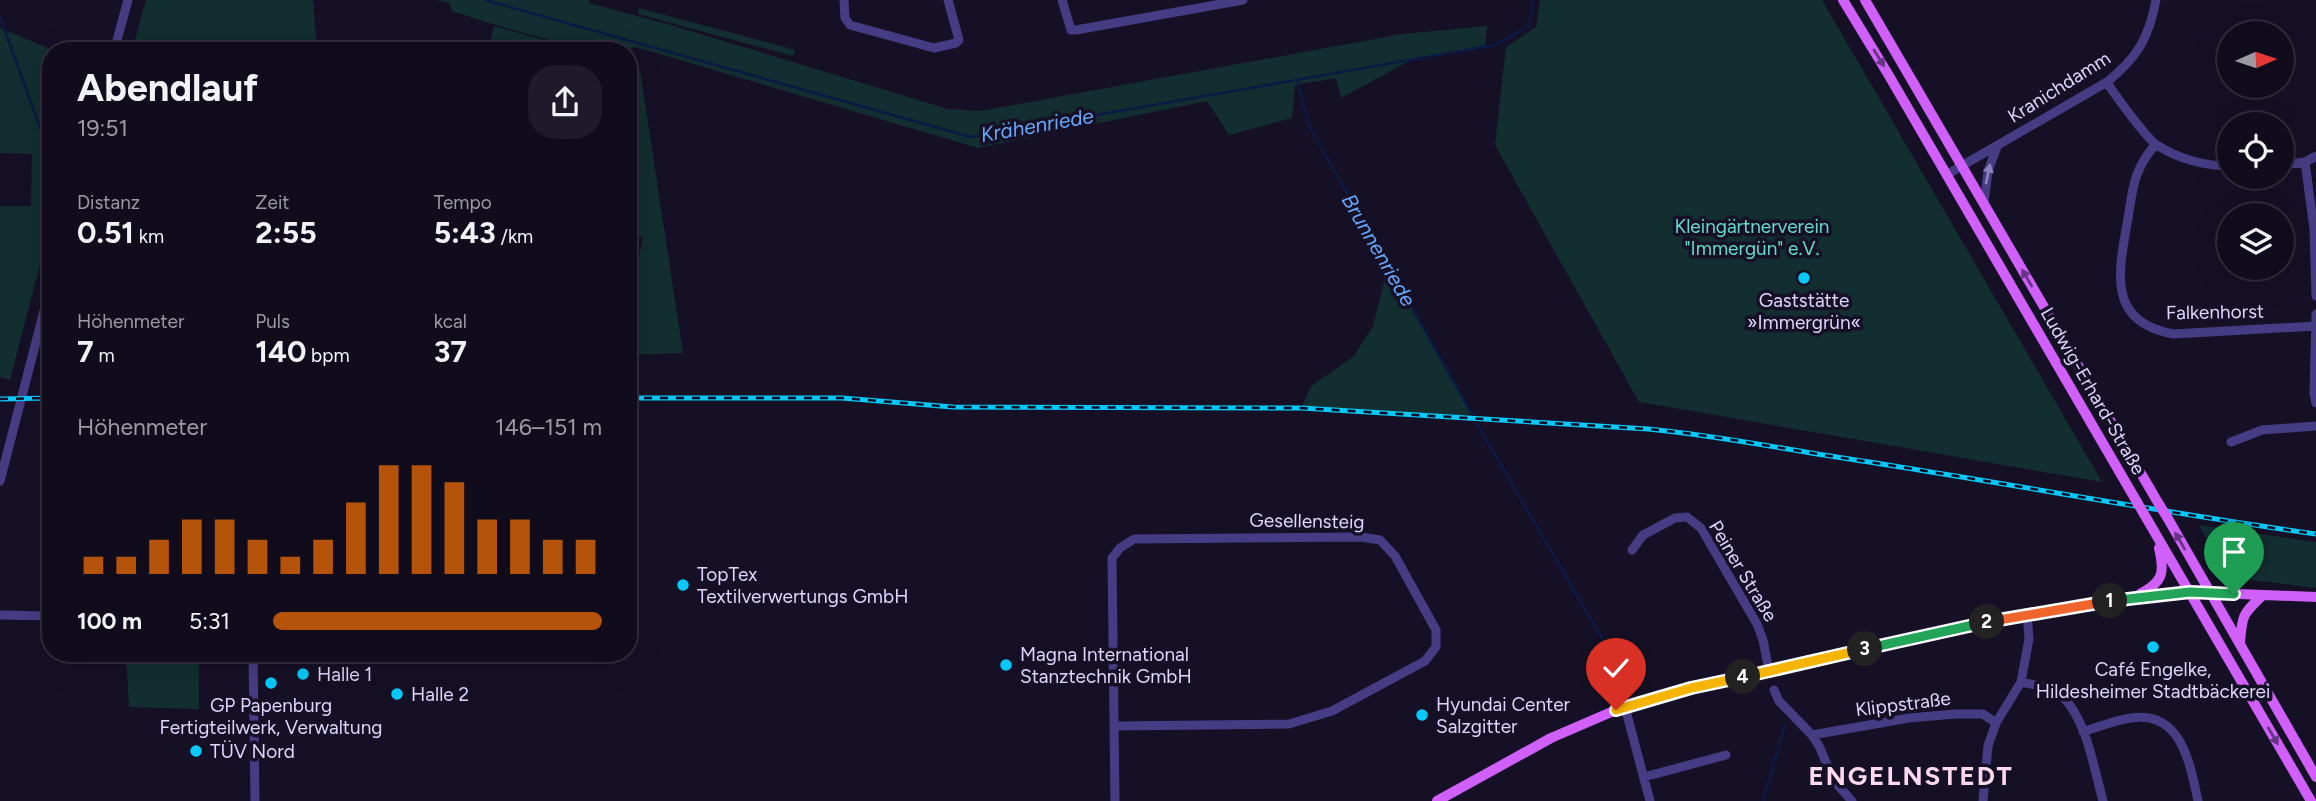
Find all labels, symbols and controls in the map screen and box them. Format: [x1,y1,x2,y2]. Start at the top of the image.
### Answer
north arrow [2217,21,2294,98]
map controls [2217,21,2294,280]
street label: Kranichdamm [2003,46,2115,128]
one-way arrow [1872,48,1885,68]
text: Abendlauf [77,65,258,111]
button: share [528,65,602,139]
water label: Krähenriede [978,103,1096,147]
button: locate [2217,112,2294,189]
text: 19:51 [77,114,128,142]
one-way arrow [1983,163,1994,185]
water label: Brunnenriede [1337,189,1421,311]
text: Distanz [77,191,140,214]
text: Zeit [255,191,289,214]
text: Tempo [434,191,492,214]
button: layers [2217,203,2294,280]
text: 0.51 [77,214,134,251]
text: 2:55 [255,214,317,251]
text: 5:43 [434,214,496,251]
park label: Kleingärtnerverein "Immergün" e.V. [1675,215,1829,260]
text: km [134,225,164,248]
text: /km [496,225,533,248]
one-way arrow [2021,268,2033,288]
marker: Gaststätte »Immergrün« [1796,270,1812,286]
place label: Gaststätte »Immergrün« [1747,289,1861,334]
street label: Falkenhorst [2166,300,2264,324]
street label: Ludwig-Erhard-Straße [2036,303,2150,479]
text: Höhenmeter [77,310,184,333]
text: Puls [255,310,290,333]
text: kcal [434,310,467,333]
text: 7 [77,333,94,370]
text: 140 [255,333,306,370]
text: 37 [434,333,467,370]
text: m [94,344,115,367]
text: bpm [306,344,350,367]
text: Höhenmeter [77,413,207,441]
text: 146–151 m [495,413,602,441]
street label: Gesellensteig [1249,508,1365,534]
street label: Peiner Straße [1704,516,1782,626]
pin [2204,522,2264,594]
one-way arrow [2174,531,2186,550]
icon: arrive [2215,533,2253,571]
place label: TopTex Textilverwertungs GmbH [697,563,908,608]
marker: TopTex Textilverwertungs GmbH [675,577,691,593]
pin: 1 [2092,584,2128,618]
text: 1 [2105,589,2114,612]
pin: 2 [1969,604,2004,640]
text: 100 m [77,607,142,635]
text: 5:31 [189,607,230,635]
text: 2 [1981,610,1992,633]
pin: 3 [1848,632,1882,666]
text: 3 [1859,637,1870,660]
pin [1586,638,1646,710]
marker: Café Engelke, Hildesheimer Stadtbäckerei [2145,639,2161,655]
place label: Magna International Stanztechnik GmbH [1020,643,1192,688]
icon: check [1597,649,1635,687]
marker: Magna International Stanztechnik GmbH [998,657,1014,673]
place label: Café Engelke, Hildesheimer Stadtbäckerei [2036,658,2270,703]
pin: 4 [1726,660,1760,694]
place label: Halle 1 [317,663,372,686]
text: 4 [1736,665,1749,688]
marker: Halle 1 [295,666,311,682]
marker: GP Papenburg Fertigteilwerk, Verwaltung [263,675,279,691]
place label: Halle 2 [411,683,469,706]
marker: Halle 2 [389,686,405,702]
street label: Klippstraße [1854,687,1952,721]
place label: Hyundai Center Salzgitter [1436,693,1571,738]
place label: GP Papenburg Fertigteilwerk, Verwaltung [160,694,382,739]
marker: Hyundai Center Salzgitter [1414,707,1430,723]
one-way arrow [2267,727,2279,746]
place label: TÜV Nord [210,740,295,763]
marker: TÜV Nord [188,743,204,759]
district label: ENGELNSTEDT [1808,760,2014,792]

